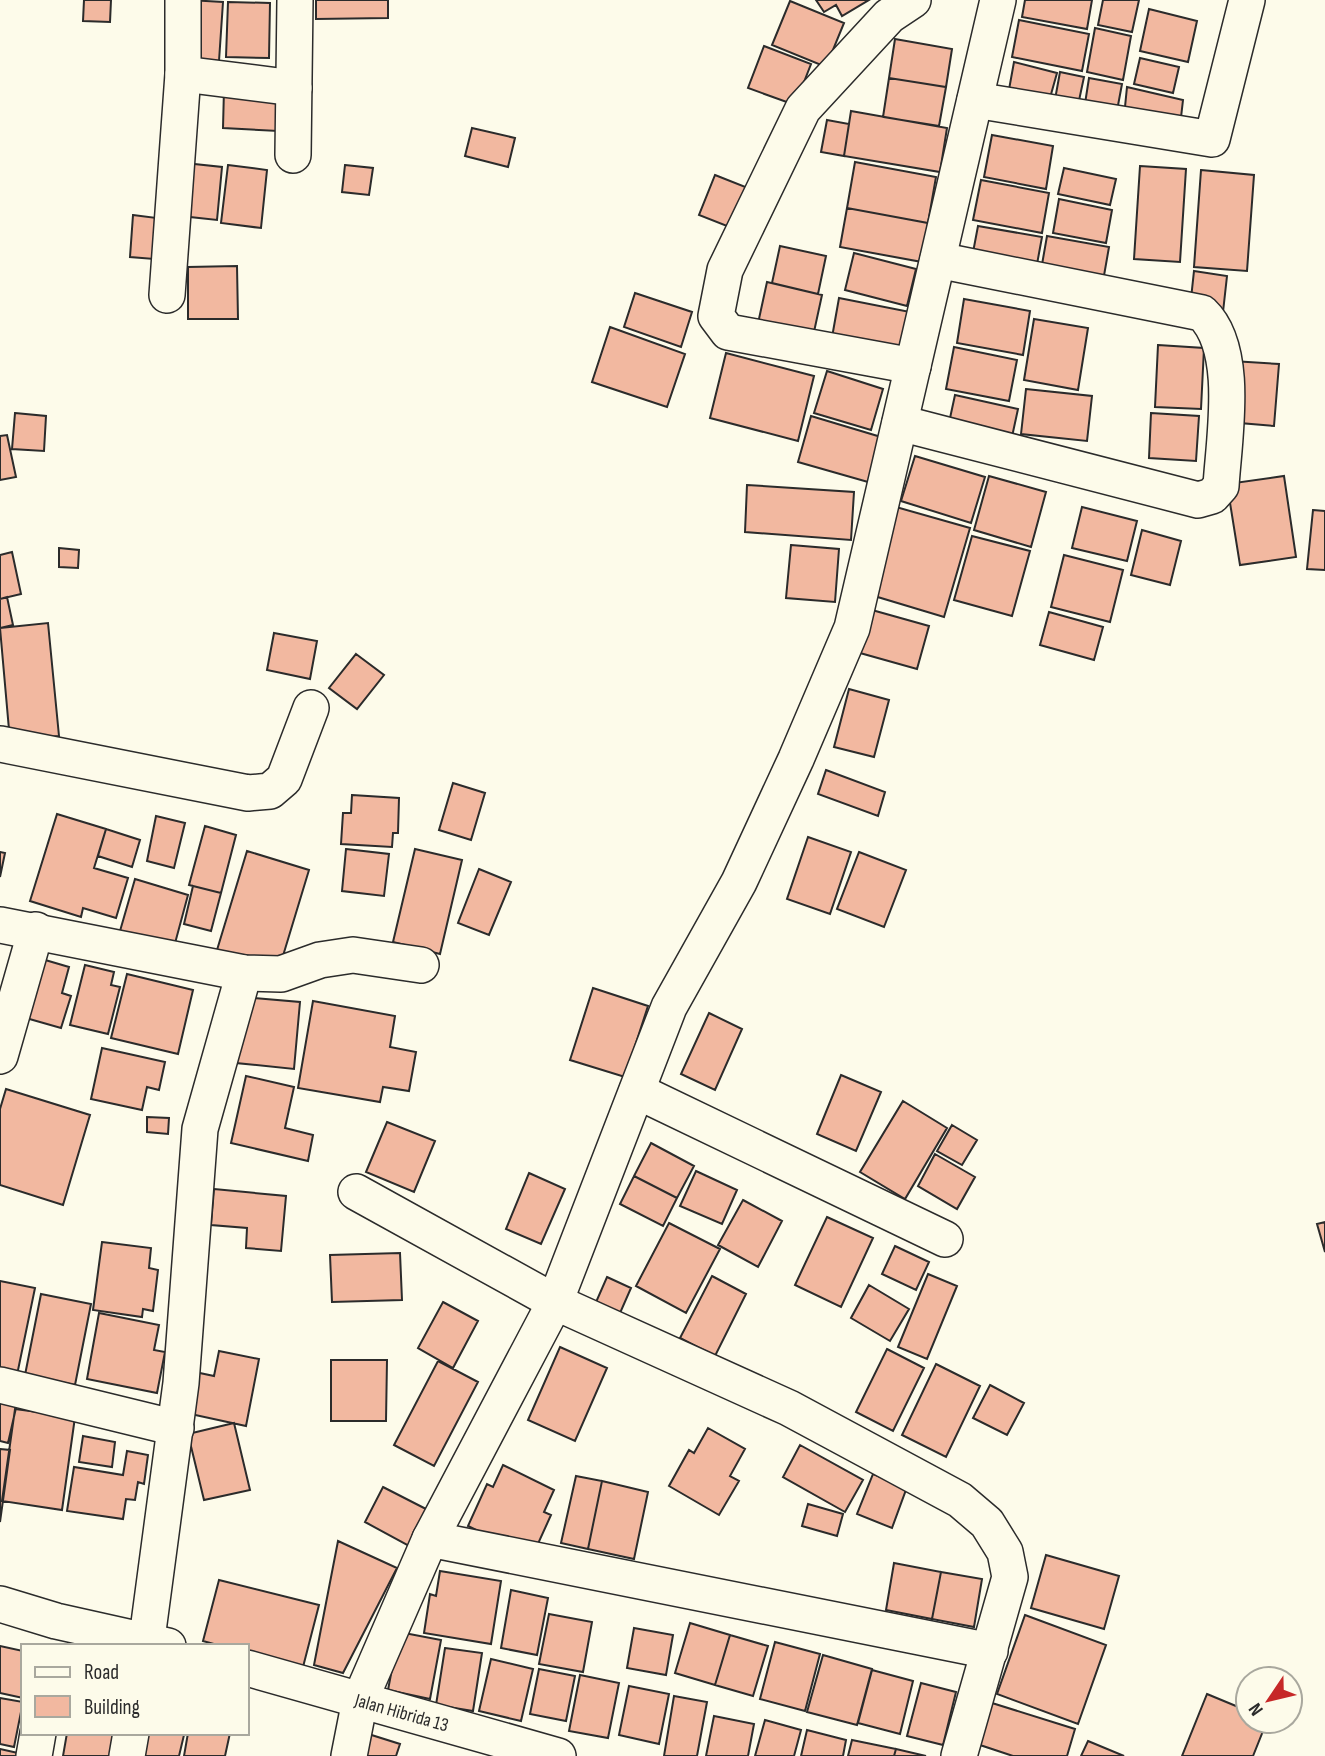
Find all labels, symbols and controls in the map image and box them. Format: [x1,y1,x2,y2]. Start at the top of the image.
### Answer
legend [21,1644,248,1735]
text: Road [84,1660,119,1685]
north arrow [1234,1665,1304,1735]
street label: Jalan Hibrida 13 [351,1689,451,1737]
text: Building [84,1695,140,1720]
text: N [1244,1698,1269,1720]

